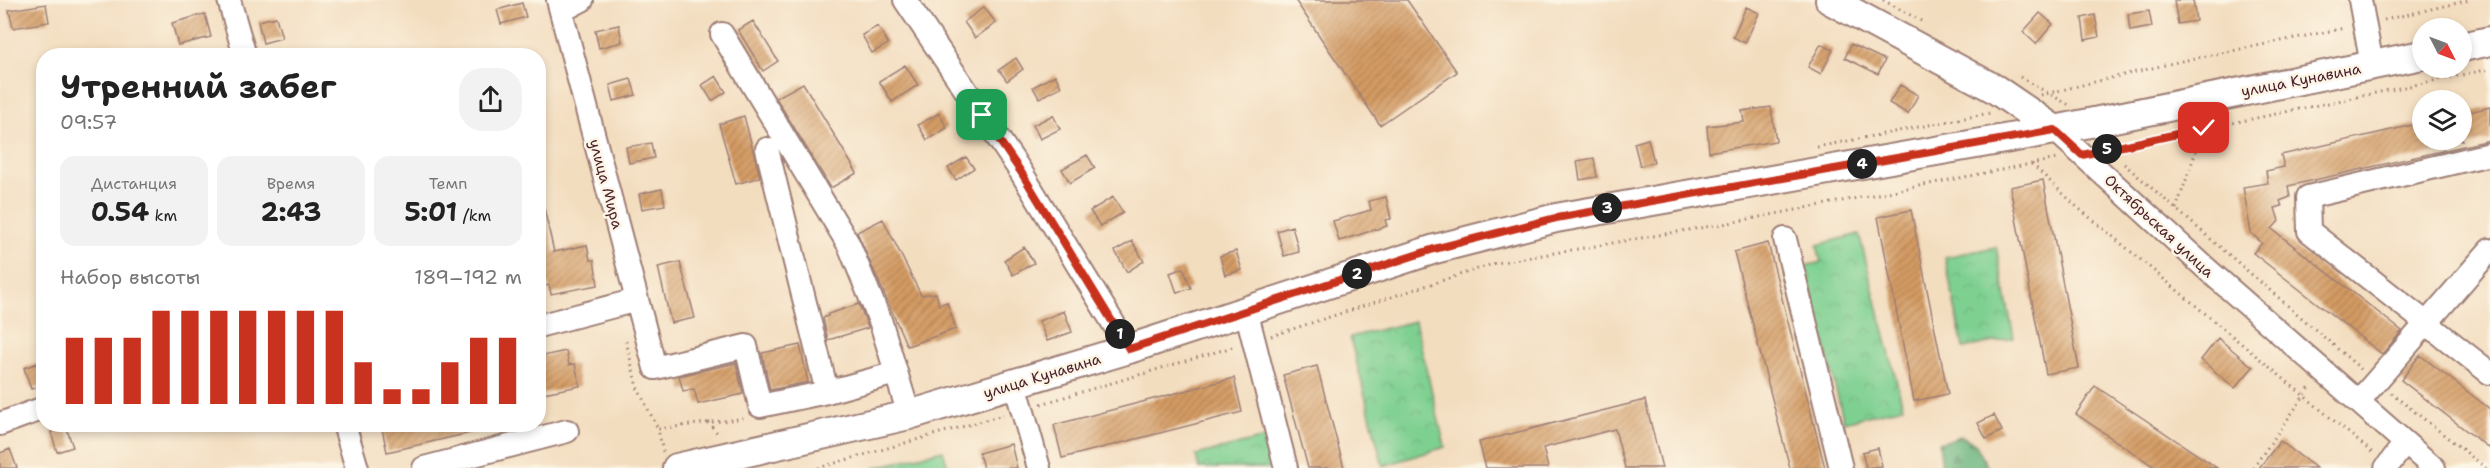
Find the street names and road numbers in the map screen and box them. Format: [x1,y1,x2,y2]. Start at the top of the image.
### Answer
street label: улица Кунавина [2239,58,2363,101]
street label: улица Мира [584,137,628,232]
street label: Октябрьская улица [2100,170,2219,282]
street label: улица Кунавина [981,348,1104,403]

